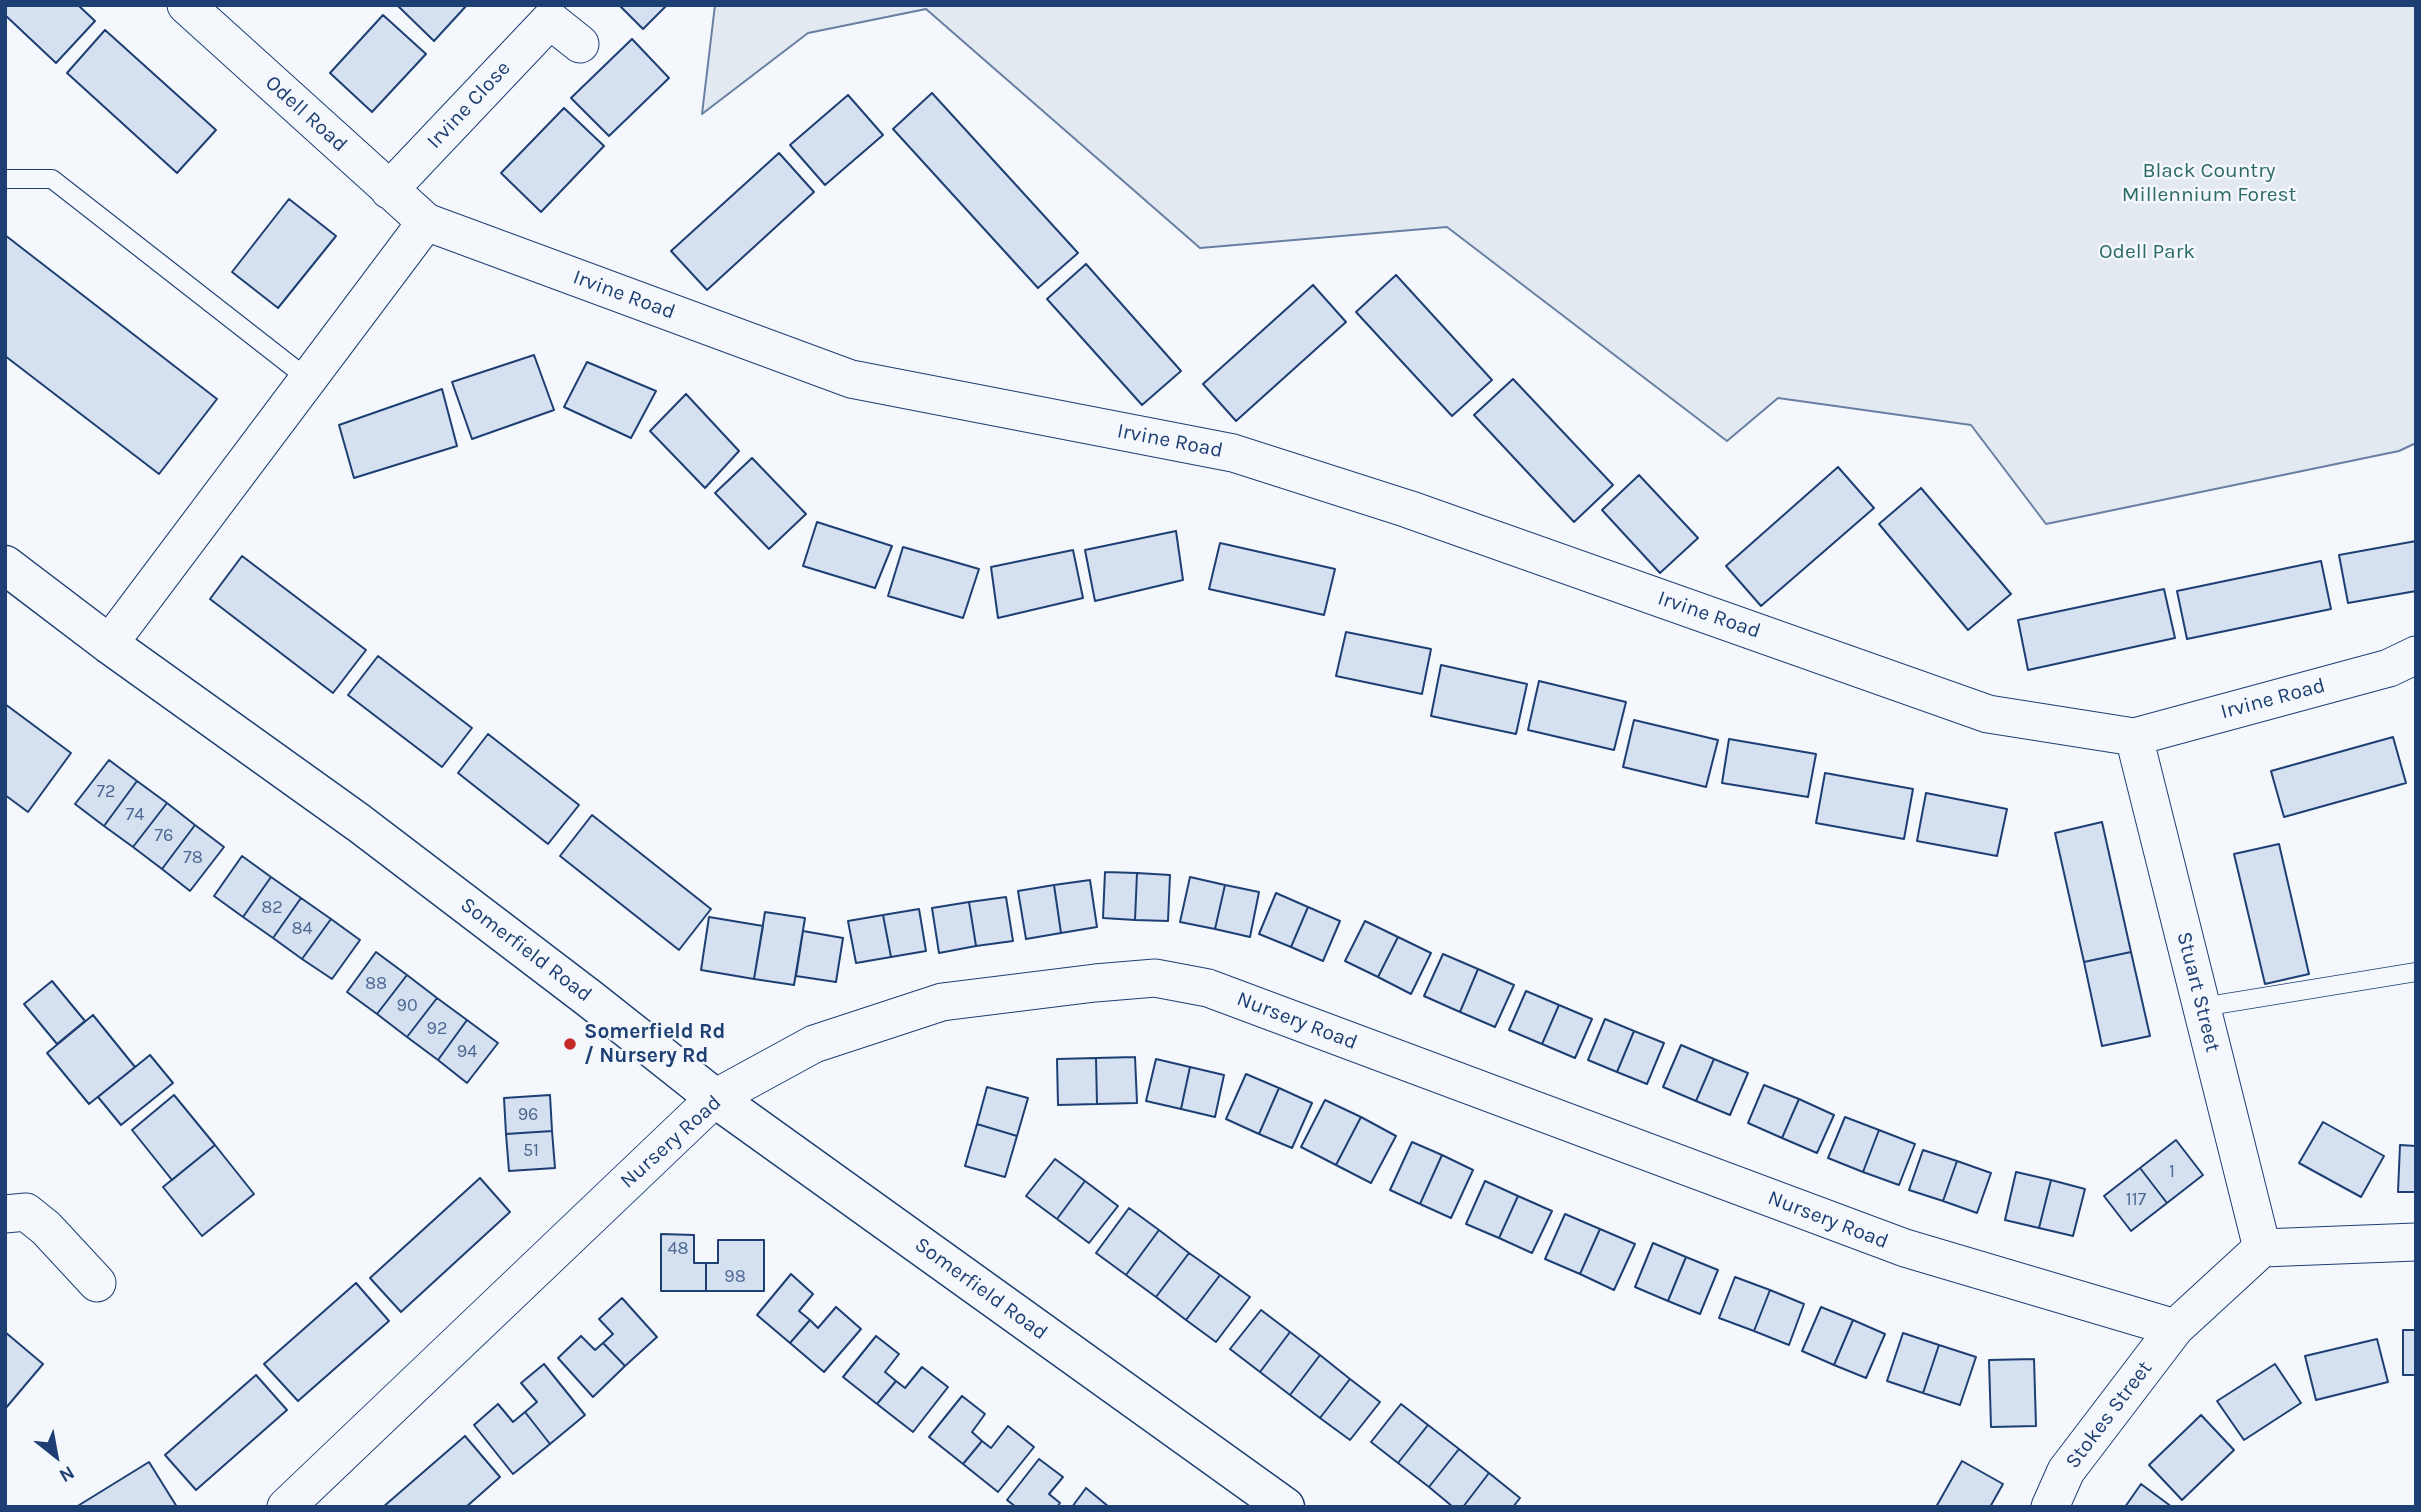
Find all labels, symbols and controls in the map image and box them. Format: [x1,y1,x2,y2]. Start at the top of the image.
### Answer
street label: Irvine Close [422,56,516,154]
street label: Odell Road [260,71,352,157]
park label: Black Country Millennium Forest [2122,158,2296,208]
park label: Odell Park [2099,239,2195,265]
street label: Irvine Road [569,265,679,325]
street label: Irvine Road [1115,418,1225,464]
street label: Irvine Road [1654,586,1764,644]
street label: Irvine Road [2218,673,2328,725]
house number: 72 [97,781,115,803]
house number: 74 [126,804,144,826]
house number: 76 [155,825,173,847]
house number: 78 [183,847,203,869]
street label: Somerfield Road [455,892,597,1008]
house number: 82 [261,897,283,919]
house number: 84 [291,918,313,940]
street label: Stuart Street [2171,929,2225,1055]
house number: 88 [365,973,387,995]
street label: Nursery Road [1233,986,1361,1056]
house number: 90 [396,995,418,1017]
house number: 92 [427,1018,447,1040]
place label: Somerfield Rd / Nursery Rd [584,1019,725,1069]
marker: Somerfield Rd / Nursery Rd [562,1036,578,1052]
house number: 94 [457,1041,477,1063]
street label: Nursery Road [615,1090,727,1194]
house number: 96 [518,1104,538,1126]
house number: 51 [523,1140,539,1162]
house number: 1 [2169,1161,2175,1183]
street label: Nursery Road [1764,1185,1892,1255]
house number: 117 [2126,1189,2146,1211]
street label: Somerfield Road [910,1232,1052,1346]
house number: 48 [667,1238,689,1260]
house number: 98 [724,1266,746,1288]
street label: Stokes Street [2060,1356,2158,1474]
north arrow [21,1421,91,1491]
text: N [55,1461,78,1487]

